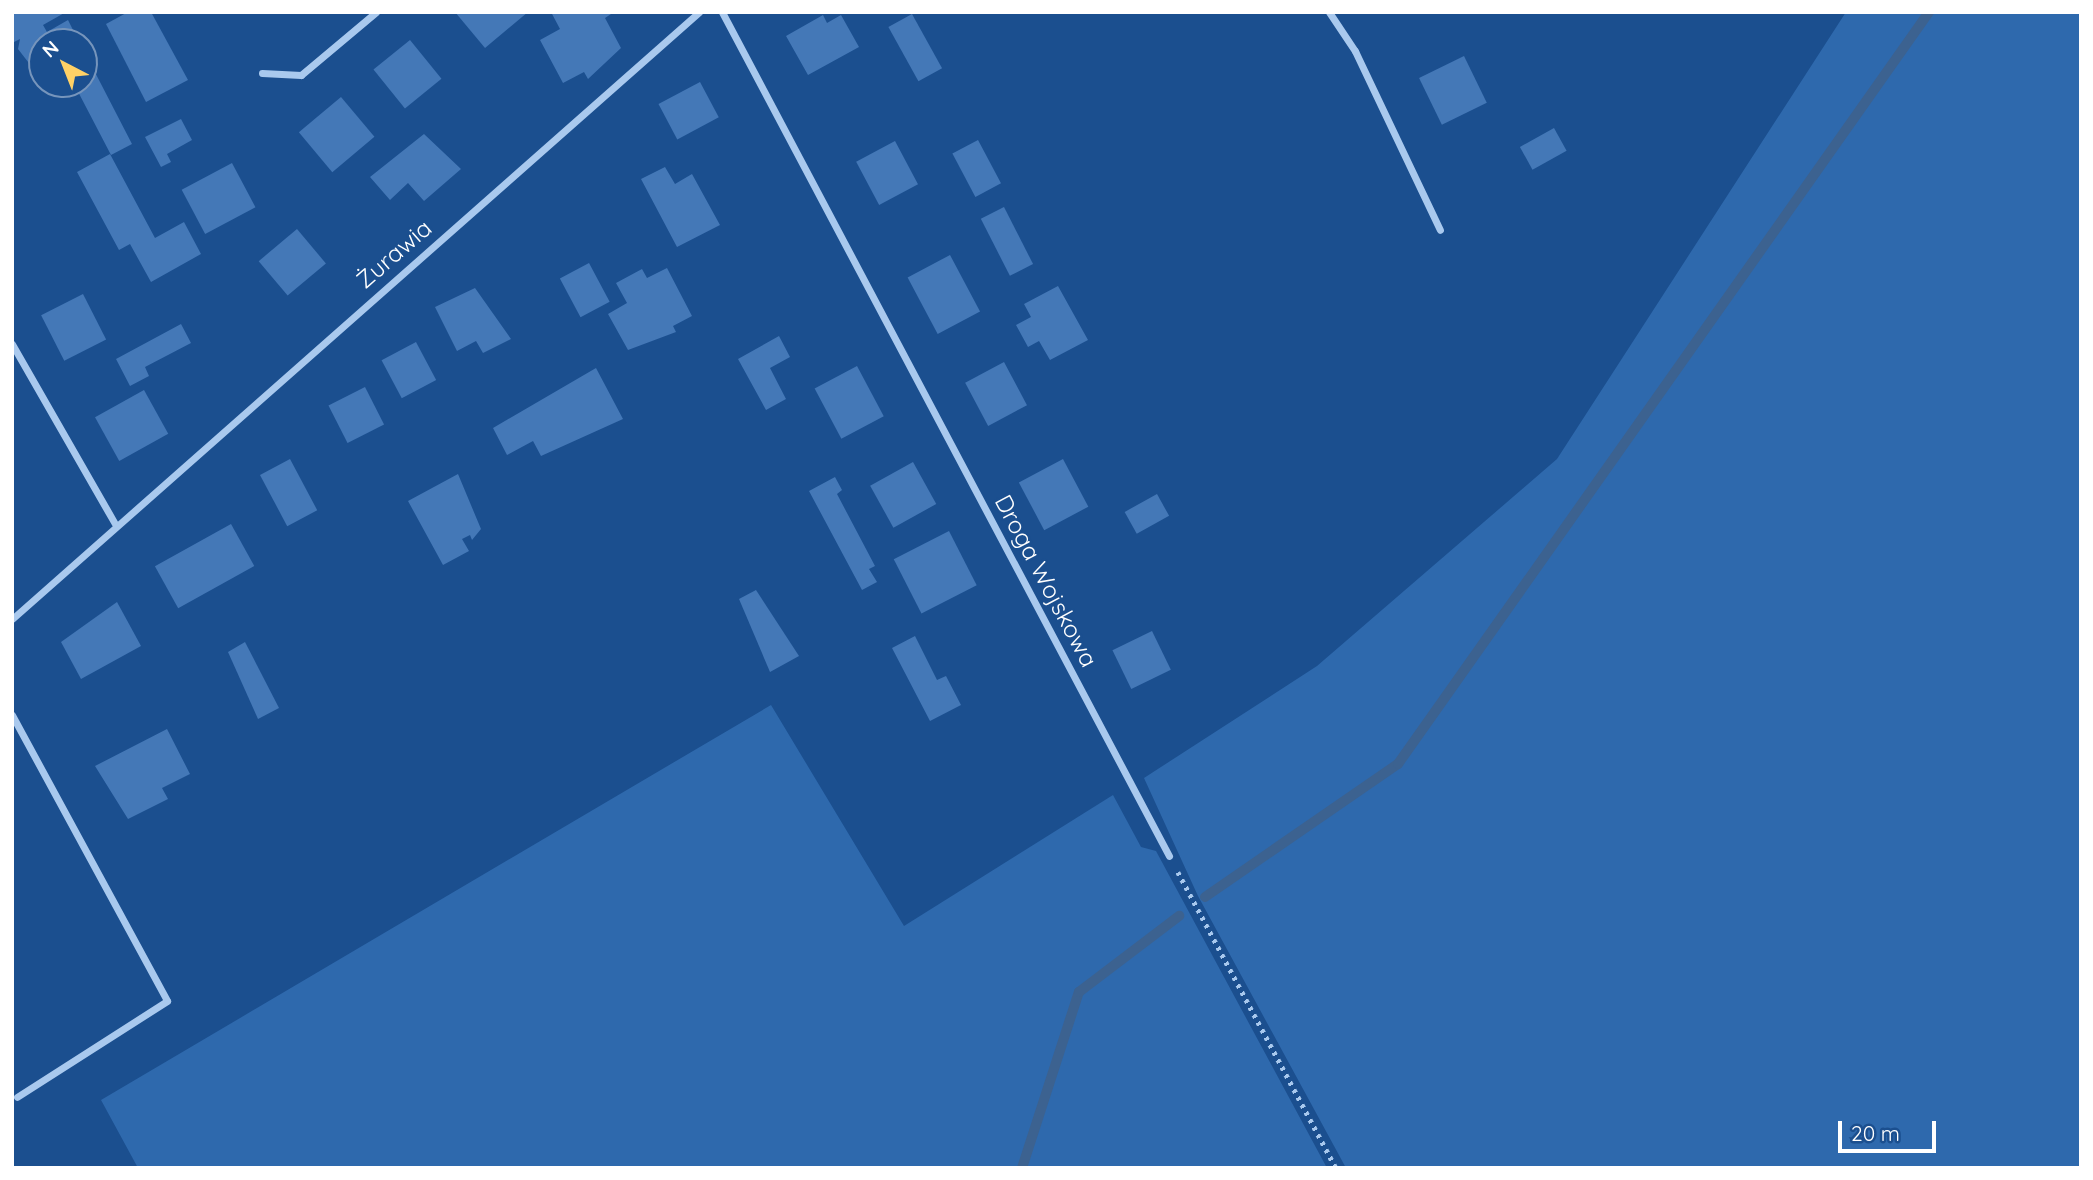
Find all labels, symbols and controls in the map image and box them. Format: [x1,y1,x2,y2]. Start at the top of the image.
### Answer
north arrow [28,28,98,98]
text: N [37,35,64,62]
street label: Żurawia [351,214,437,294]
street label: Droga Wojskowa [988,490,1104,672]
scale bar [1841,1106,1939,1150]
text: 20 m [1851,1120,1900,1146]

